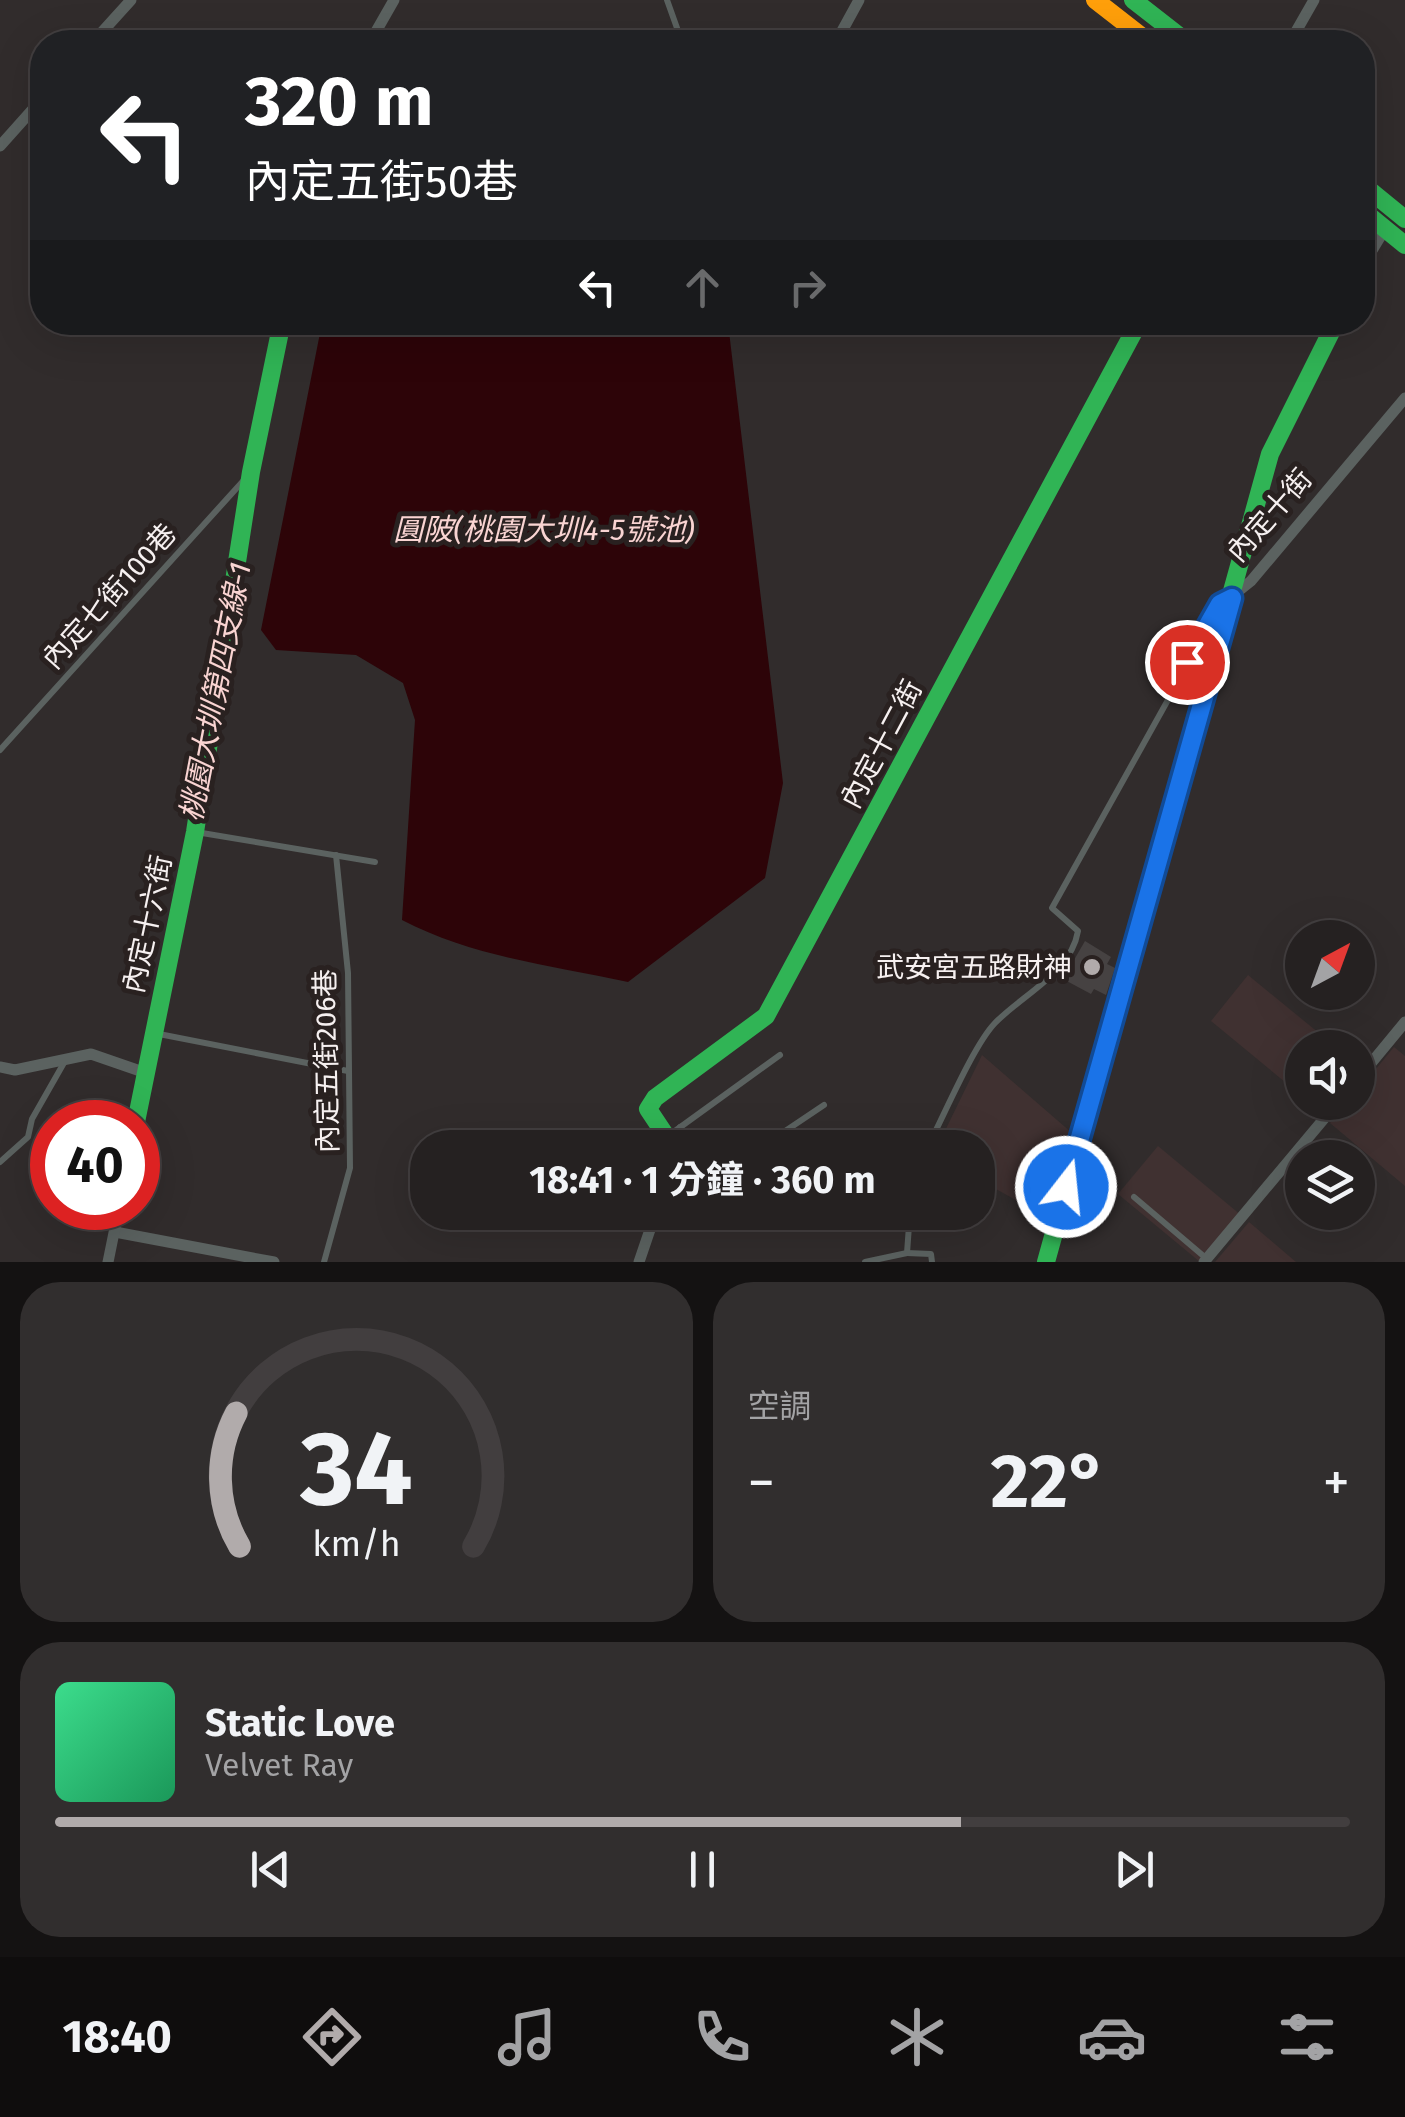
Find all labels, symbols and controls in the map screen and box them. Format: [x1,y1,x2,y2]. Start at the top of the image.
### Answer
text: 320 m [245,60,434,144]
icon: left [80,70,210,200]
text: 內定五街50巷 [245,155,518,209]
icon: left [570,260,625,315]
icon: ahead [675,260,730,315]
icon: right [780,260,835,315]
street label: 內定十街 [1220,462,1319,568]
water label: 圓陂(桃園大圳4-5號池) [393,512,695,548]
street label: 內定七街100巷 [36,517,183,676]
water label: 桃園大圳第四支線-1 [173,560,259,824]
pin [1145,620,1230,705]
icon: arrive [1160,635,1215,690]
street label: 內定十二街 [834,675,929,814]
street label: 內定十六街 [117,852,178,996]
north arrow [1285,920,1375,1010]
map controls [1285,920,1375,1230]
place label: 武安宮五路財神 [876,951,1072,984]
marker: 武安宮五路財神 [1081,956,1103,978]
street label: 內定五街206巷 [308,969,345,1153]
button: sound [1285,1030,1375,1120]
speed limit sign: 40 [30,1100,160,1230]
position arrow [1014,1135,1118,1239]
button: layers [1285,1140,1375,1230]
text: 18:41 · 1 分鐘 · 360 m [529,1157,876,1203]
text: 空調 [748,1387,812,1425]
text: 34 [299,1407,413,1532]
text: 22° [990,1437,1107,1527]
text: − [748,1450,775,1516]
text: + [1323,1450,1350,1516]
text: km/h [312,1523,400,1565]
text: Static Love [205,1700,395,1746]
text: Velvet Ray [205,1746,353,1784]
icon: previous [243,1842,298,1897]
icon: pause [675,1842,730,1897]
icon: next [1107,1842,1162,1897]
icon: directions [297,2002,367,2072]
icon: music [492,2002,562,2072]
icon: phone [687,2002,757,2072]
icon: climate [882,2002,952,2072]
icon: car [1077,2002,1147,2072]
icon: filters [1272,2002,1342,2072]
text: 18:40 [63,2010,172,2064]

